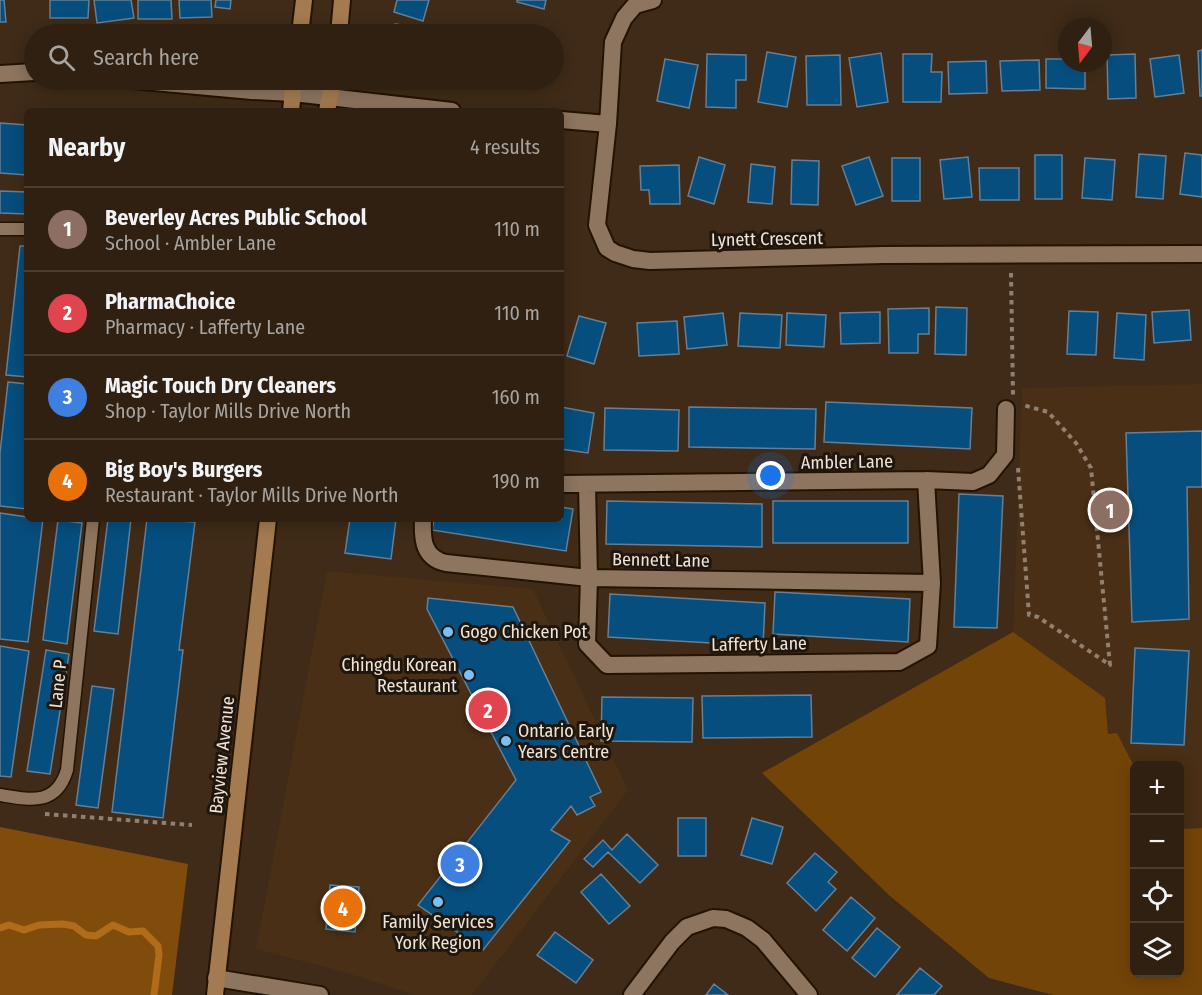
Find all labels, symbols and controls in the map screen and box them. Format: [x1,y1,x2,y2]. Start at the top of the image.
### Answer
north arrow [1058,18,1112,72]
search box [24,24,564,90]
icon: search [45,41,78,74]
text: Search here [93,44,199,71]
text: Nearby [48,132,125,163]
text: 4 results [470,135,540,159]
text: Beverley Acres Public School [105,204,367,231]
text: 1 [63,217,72,241]
text: 110 m [494,217,540,241]
street label: Lynett Crescent [711,227,823,251]
text: School · Ambler Lane [105,231,276,255]
text: PharmaChoice [105,288,235,315]
text: 2 [63,301,72,325]
text: 110 m [494,301,540,325]
text: Pharmacy · Lafferty Lane [105,315,305,339]
text: Magic Touch Dry Cleaners [105,372,336,399]
text: 3 [63,385,72,409]
text: 160 m [492,385,540,409]
text: Shop · Taylor Mills Drive North [105,399,351,423]
street label: Ambler Lane [801,450,893,474]
text: Big Boy's Burgers [105,456,262,483]
your location [756,461,785,490]
text: 4 [62,469,73,493]
text: 190 m [492,469,540,493]
text: Restaurant · Taylor Mills Drive North [105,483,398,507]
pin: 1 [1090,488,1130,532]
street label: Bennett Lane [612,548,710,572]
place label: Gogo Chicken Pot [460,621,588,643]
marker: Gogo Chicken Pot [441,625,455,639]
street label: Lafferty Lane [711,632,807,656]
place label: Chingdu Korean Restaurant [342,654,457,697]
street label: Lane P [45,659,71,709]
marker: Chingdu Korean Restaurant [462,668,476,682]
pin: 2 [468,688,508,732]
street label: Bayview Avenue [205,695,239,815]
place label: Ontario Early Years Centre [518,720,614,763]
marker: Ontario Early Years Centre [499,734,513,748]
map controls [1130,761,1184,977]
button: + [1130,761,1184,815]
button: − [1130,815,1184,869]
pin: 3 [440,842,480,886]
button: locate [1130,869,1184,923]
pin: 4 [324,886,362,930]
marker: Family Services York Region [431,895,445,909]
place label: Family Services York Region [382,911,494,954]
button: layers [1130,923,1184,977]

